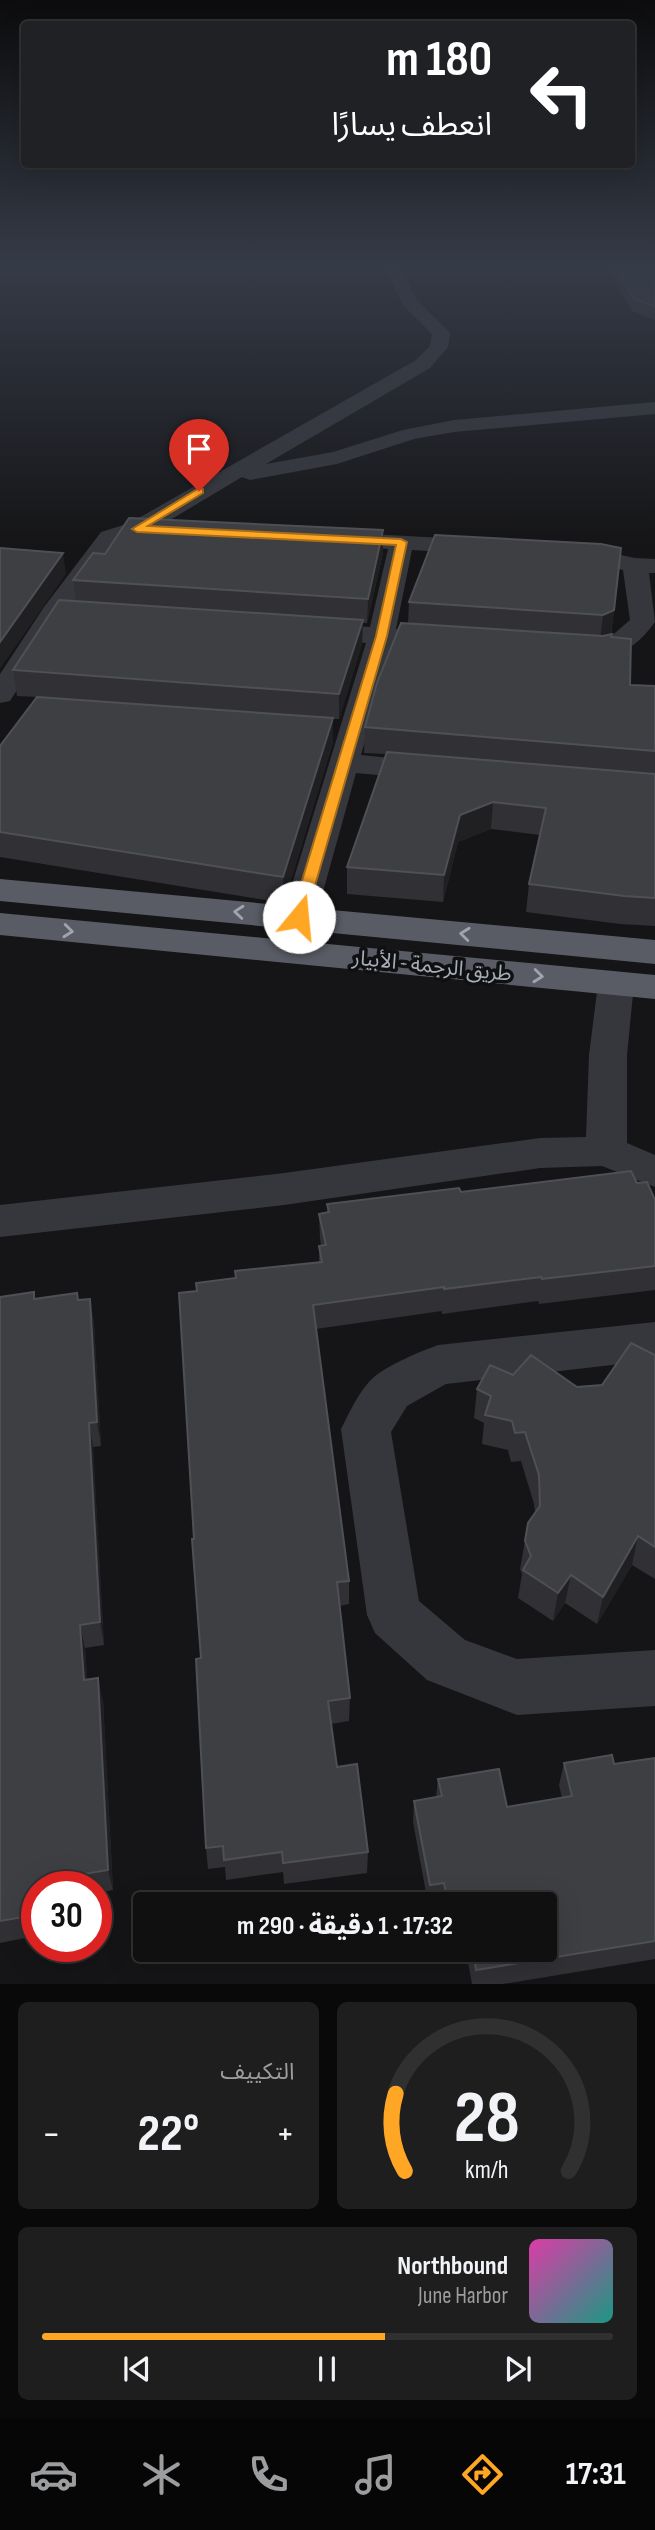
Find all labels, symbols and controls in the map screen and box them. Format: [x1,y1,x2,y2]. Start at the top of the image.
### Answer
text: 180 m [386,31,492,90]
icon: left [516,49,607,140]
text: انعطف يسارًا [332,106,492,145]
pin [169,419,229,491]
icon: arrive [180,430,218,468]
position arrow [262,880,336,954]
one-way arrow [233,905,244,920]
one-way arrow [63,923,74,938]
one-way arrow [459,926,471,941]
street label: طريق الرجمة - الأبيار [350,945,513,987]
one-way arrow [533,968,544,983]
speed limit sign: 30 [21,1871,112,1962]
text: 17:32 · 1 دقيقة · 290 m [237,1911,453,1942]
text: التكييف [220,2058,295,2086]
text: 28 [454,2076,520,2164]
text: 22° [137,2103,199,2166]
text: − [42,2112,61,2157]
text: + [276,2112,294,2157]
text: km/h [465,2155,508,2186]
text: Northbound [397,2251,508,2282]
text: June Harbor [418,2282,508,2310]
icon: previous [118,2350,156,2388]
icon: pause [308,2350,346,2388]
icon: next [499,2350,537,2388]
icon: car [29,2450,78,2499]
icon: climate [137,2450,186,2499]
icon: phone [244,2450,293,2499]
icon: music [351,2450,400,2499]
icon: directions [458,2450,507,2499]
text: 17:31 [566,2455,626,2494]

